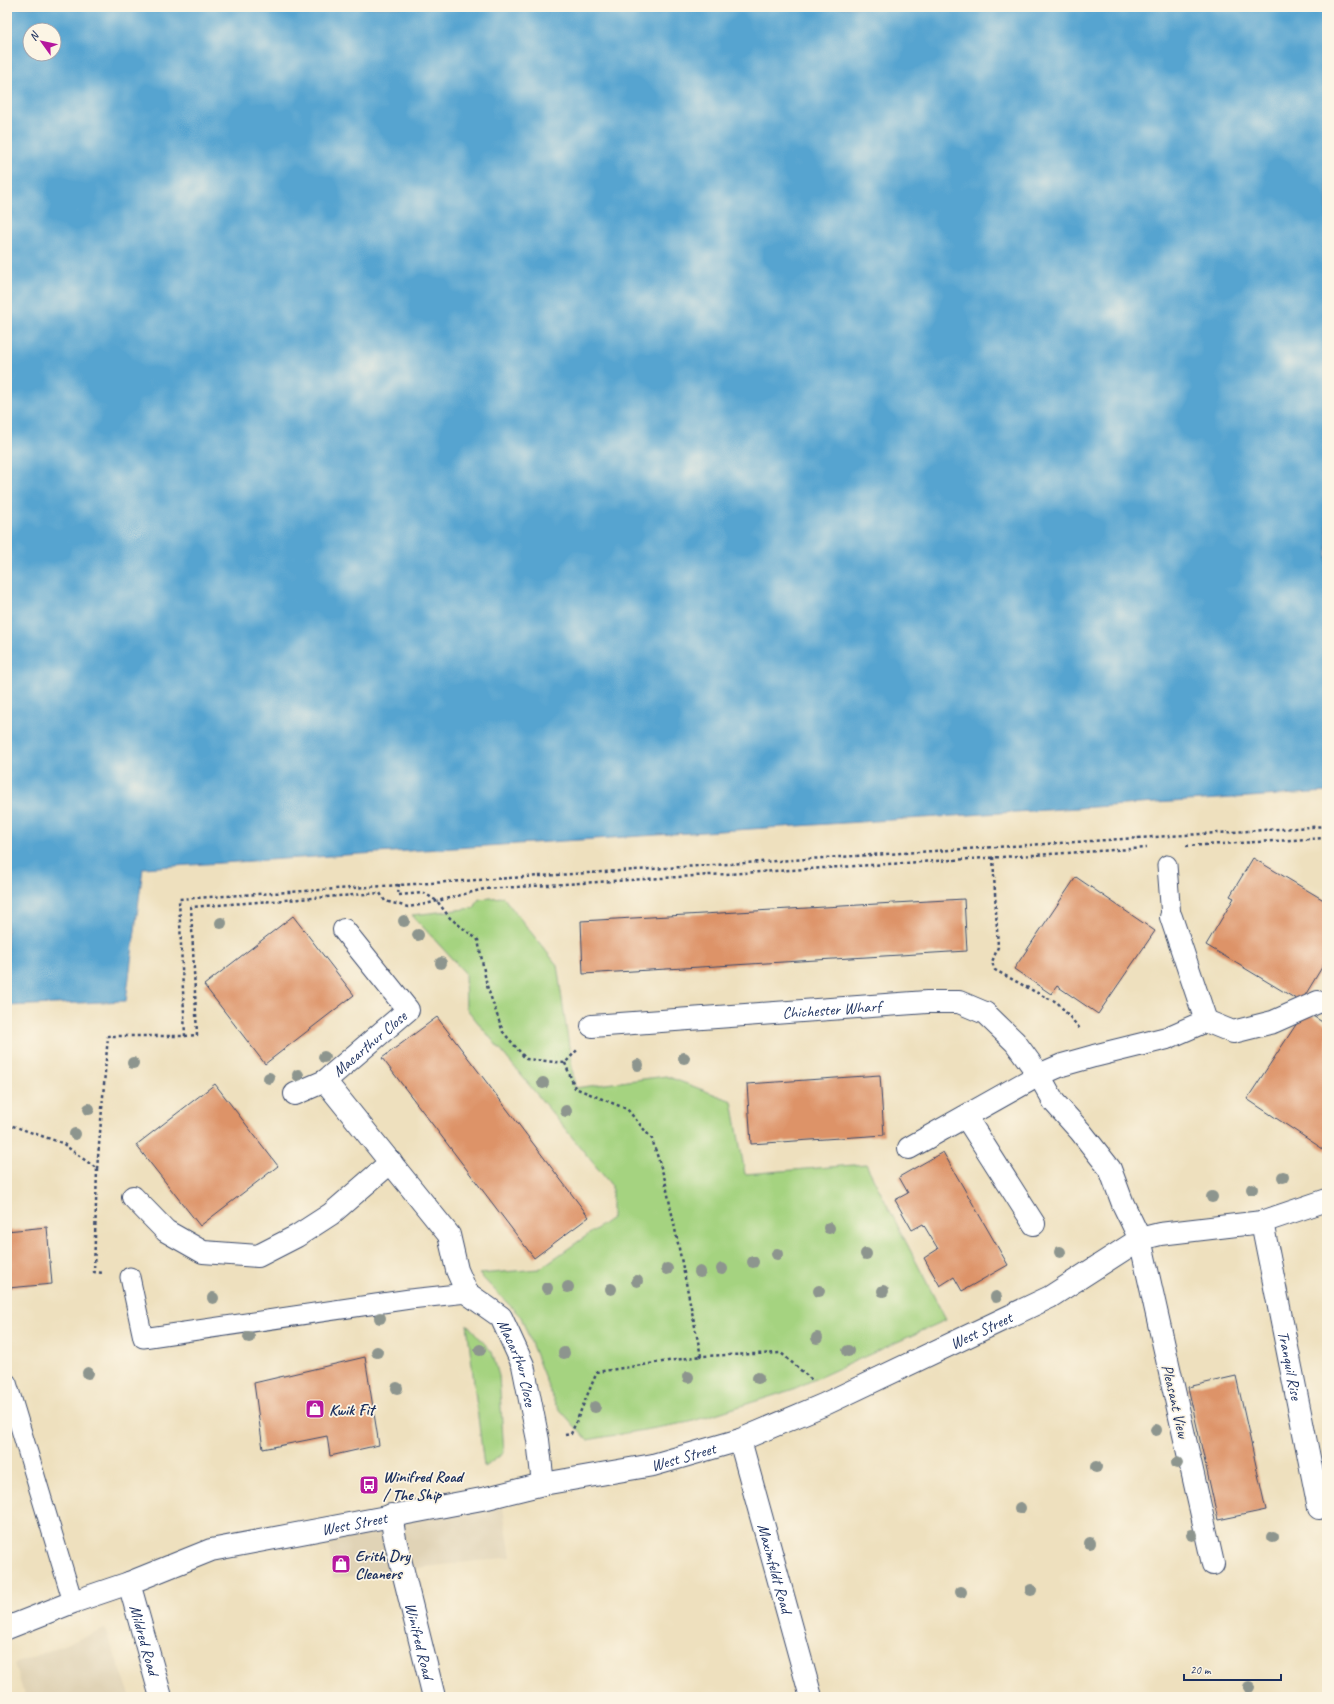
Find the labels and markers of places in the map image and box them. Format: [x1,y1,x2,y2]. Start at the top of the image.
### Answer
shop icon: Kwik Fit [304,1398,326,1420]
place label: Kwik Fit [329,1400,377,1420]
place label: Winifred Road / The Ship [383,1467,465,1505]
bus stop icon: Winifred Road / The Ship [358,1474,380,1496]
place label: Erith Dry Cleaners [355,1546,411,1584]
shop icon: Erith Dry Cleaners [330,1553,352,1575]

